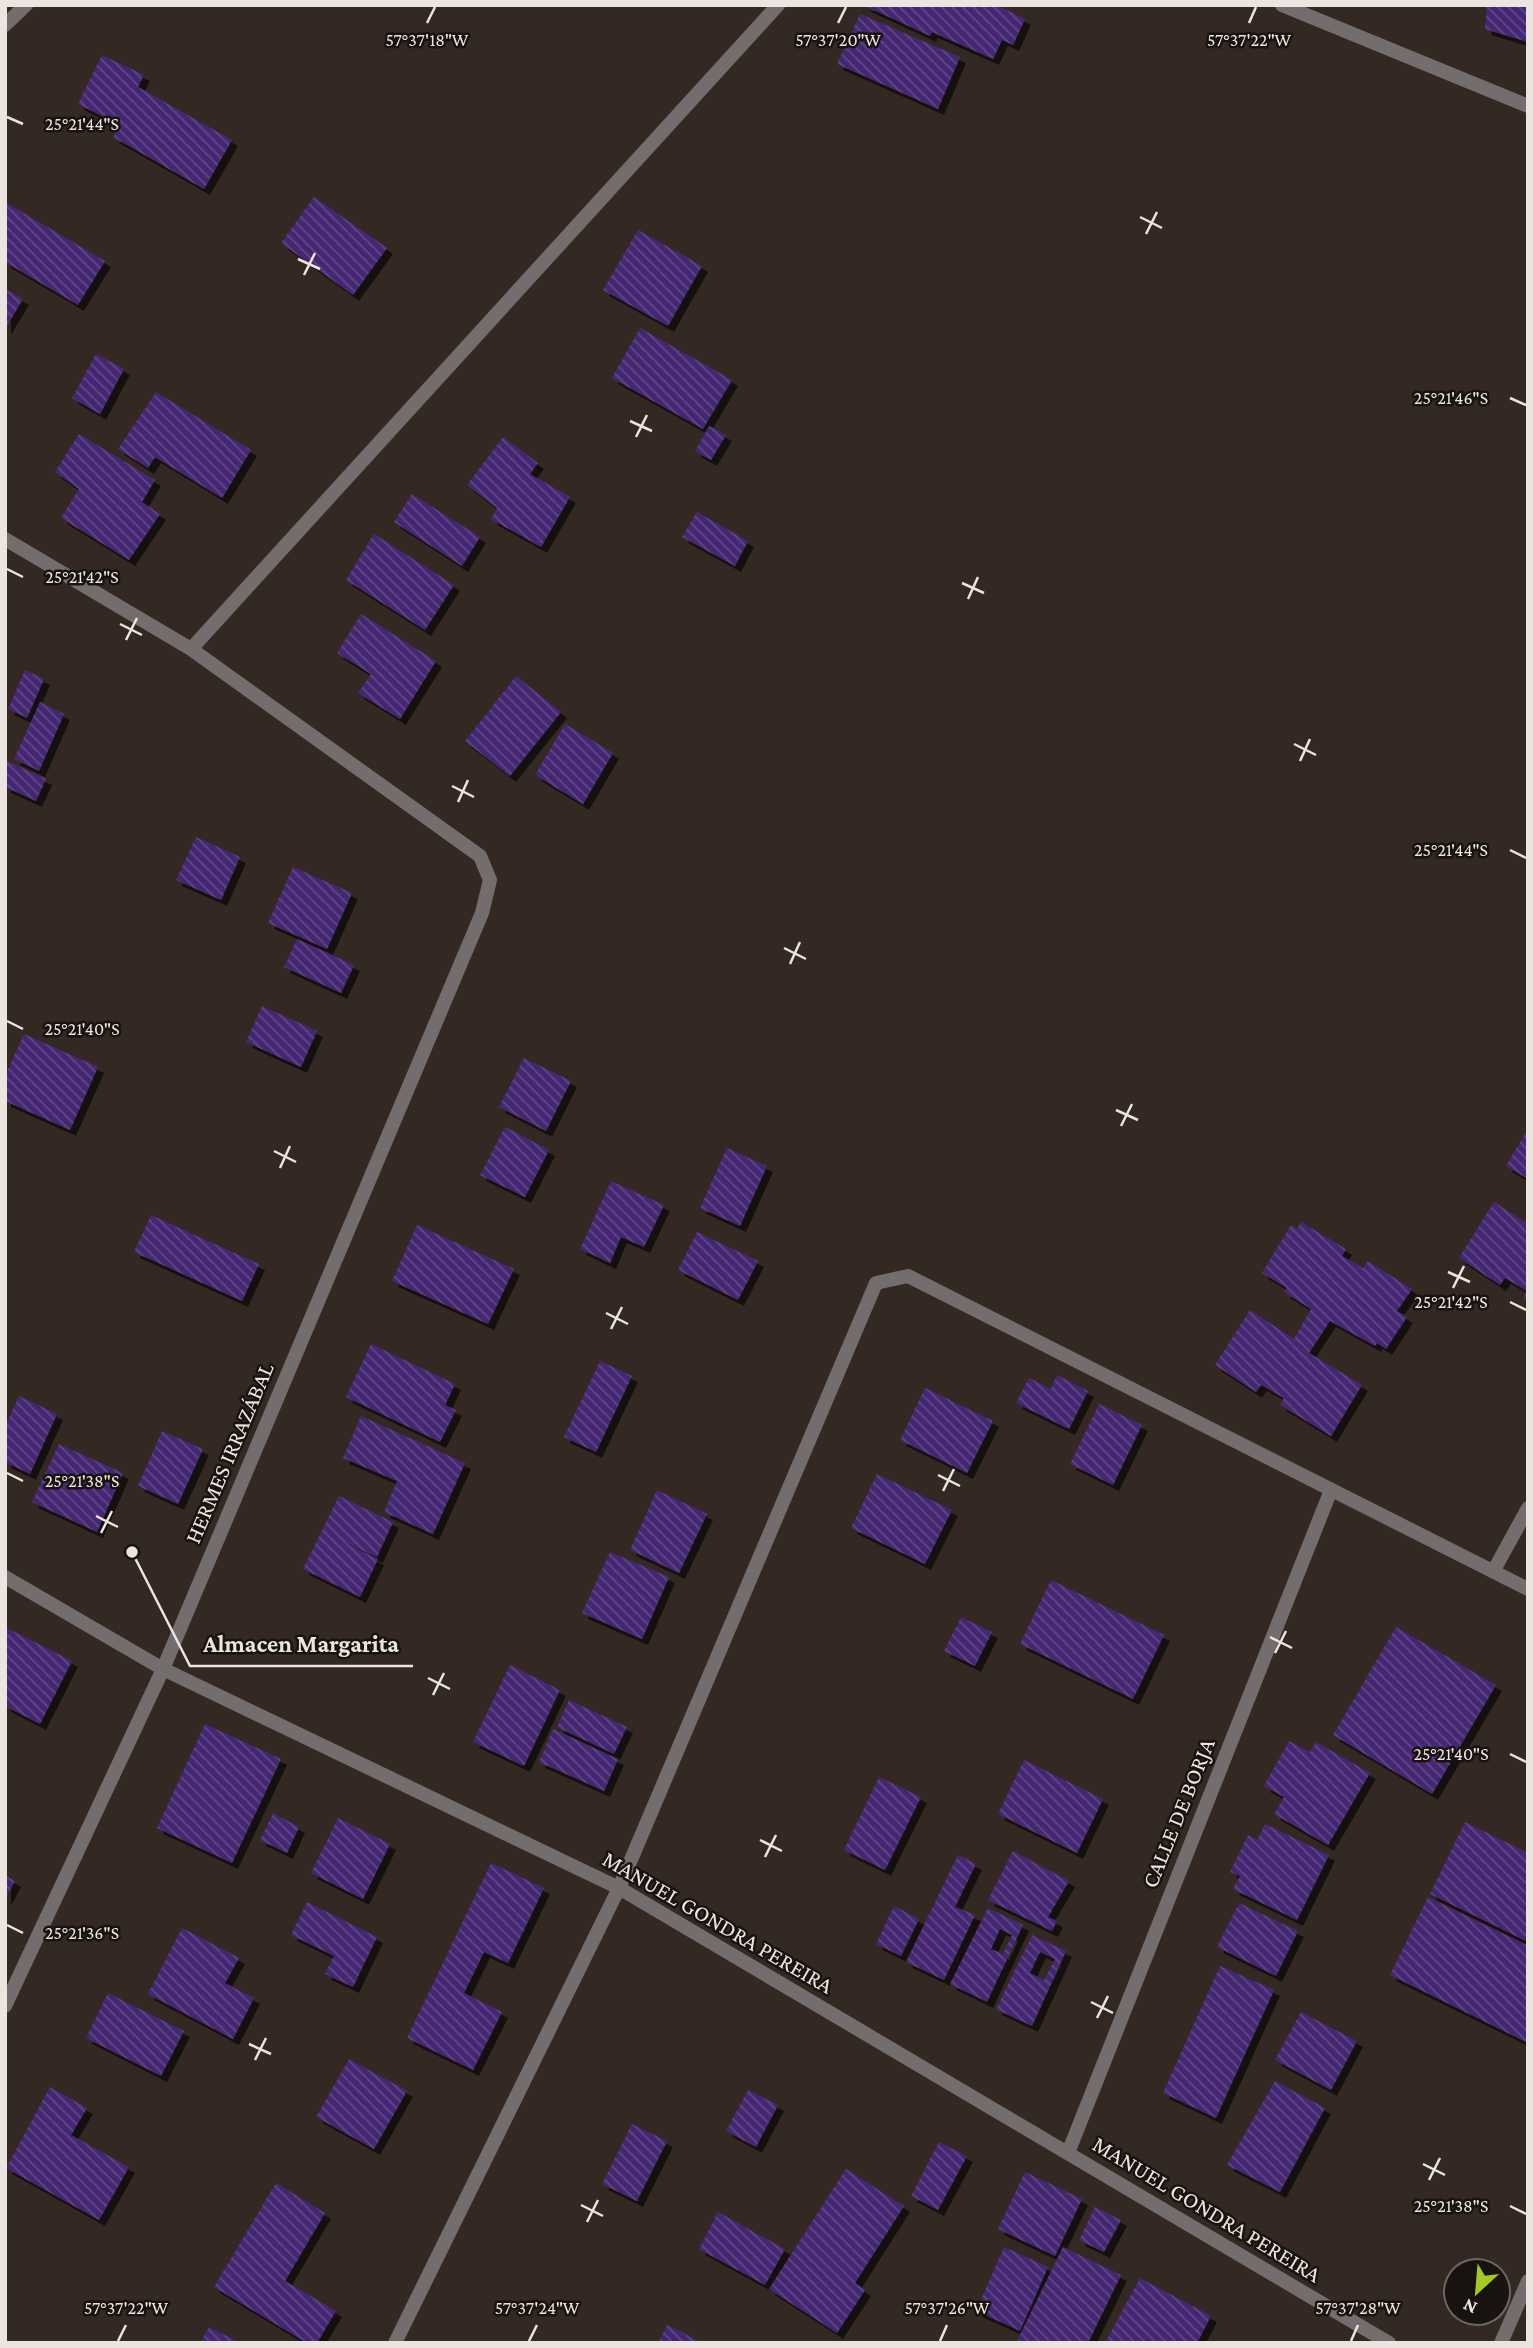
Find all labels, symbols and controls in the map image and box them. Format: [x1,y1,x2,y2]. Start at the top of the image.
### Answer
text: 57°37'18"W [386,30,469,50]
text: 57°37'20"W [795,30,881,50]
text: 57°37'22"W [1207,30,1292,50]
text: 25°21'44"S [45,114,119,134]
text: 25°21'46"S [1414,388,1488,408]
text: 25°21'42"S [45,567,119,587]
text: 25°21'44"S [1414,840,1488,860]
text: 25°21'40"S [44,1019,120,1039]
text: 25°21'42"S [1414,1292,1488,1312]
street label: HERMES IRRAZÁBAL [179,1358,279,1547]
text: 25°21'38"S [45,1471,119,1491]
callout: Almacen Margarita [190,1621,413,1666]
text: Almacen Margarita [202,1630,399,1657]
street label: CALLE DE BORJA [1136,1734,1220,1891]
text: 25°21'40"S [1413,1744,1489,1764]
street label: MANUEL GONDRA PEREIRA [598,1845,839,1999]
text: 25°21'36"S [45,1923,119,1943]
street label: MANUEL GONDRA PEREIRA [1088,2130,1327,2288]
text: 25°21'38"S [1414,2196,1488,2216]
north arrow [1442,2257,1512,2327]
text: N [1459,2295,1480,2319]
text: 57°37'22"W [84,2298,169,2318]
text: 57°37'24"W [495,2298,580,2318]
text: 57°37'26"W [905,2298,990,2318]
text: 57°37'28"W [1315,2298,1401,2318]

